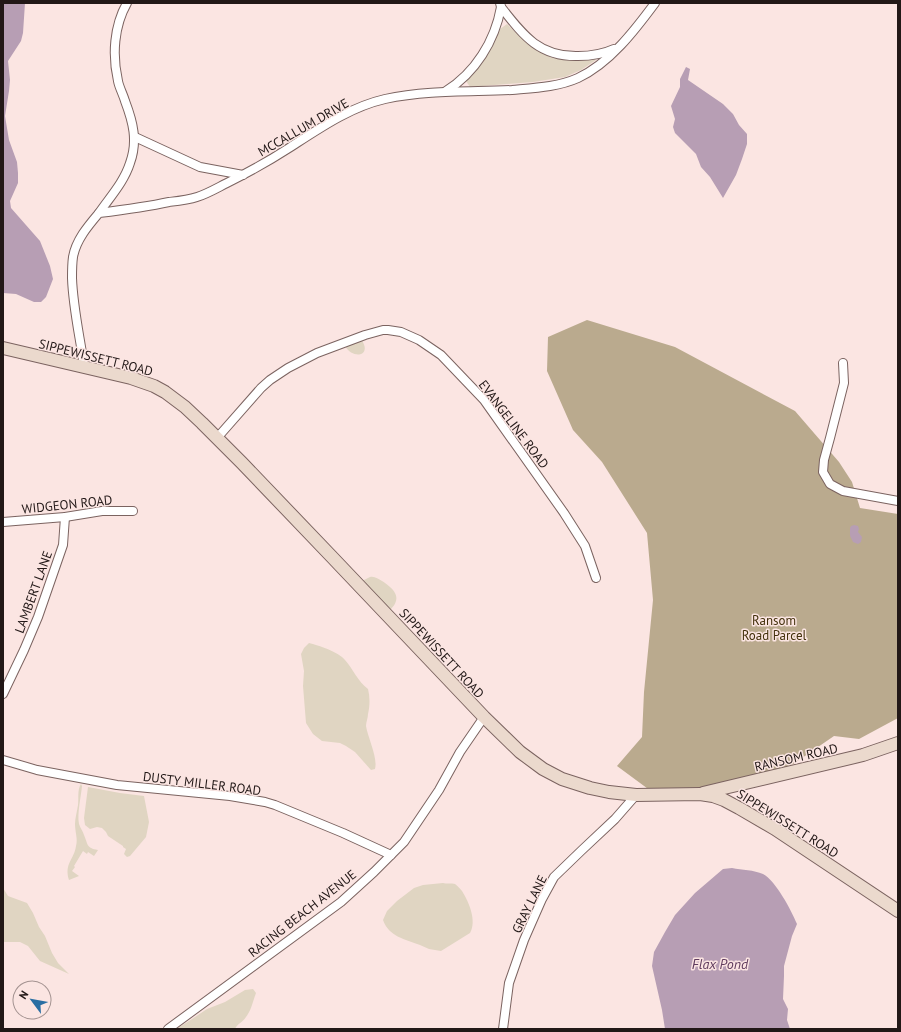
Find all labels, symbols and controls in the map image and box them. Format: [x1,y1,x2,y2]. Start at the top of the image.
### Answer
street label: MCCALLUM DRIVE [255,95,352,160]
street label: SIPPEWISSETT ROAD [37,335,155,380]
street label: EVANGELINE ROAD [475,377,552,472]
street label: WIDGEON ROAD [21,491,113,518]
street label: LAMBERT LANE [11,549,56,636]
street label: SIPPEWISSETT ROAD [396,605,488,702]
park label: Ransom Road Parcel [742,612,807,644]
street label: RANSOM ROAD [753,740,840,775]
street label: DUSTY MILLER ROAD [142,768,262,799]
street label: SIPPEWISSETT ROAD [734,785,842,862]
street label: RACING BEACH AVENUE [245,866,360,961]
street label: GRAY LANE [508,872,551,936]
water label: Flax Pond [692,955,749,973]
north arrow [12,980,52,1020]
text: N [16,988,31,1001]

